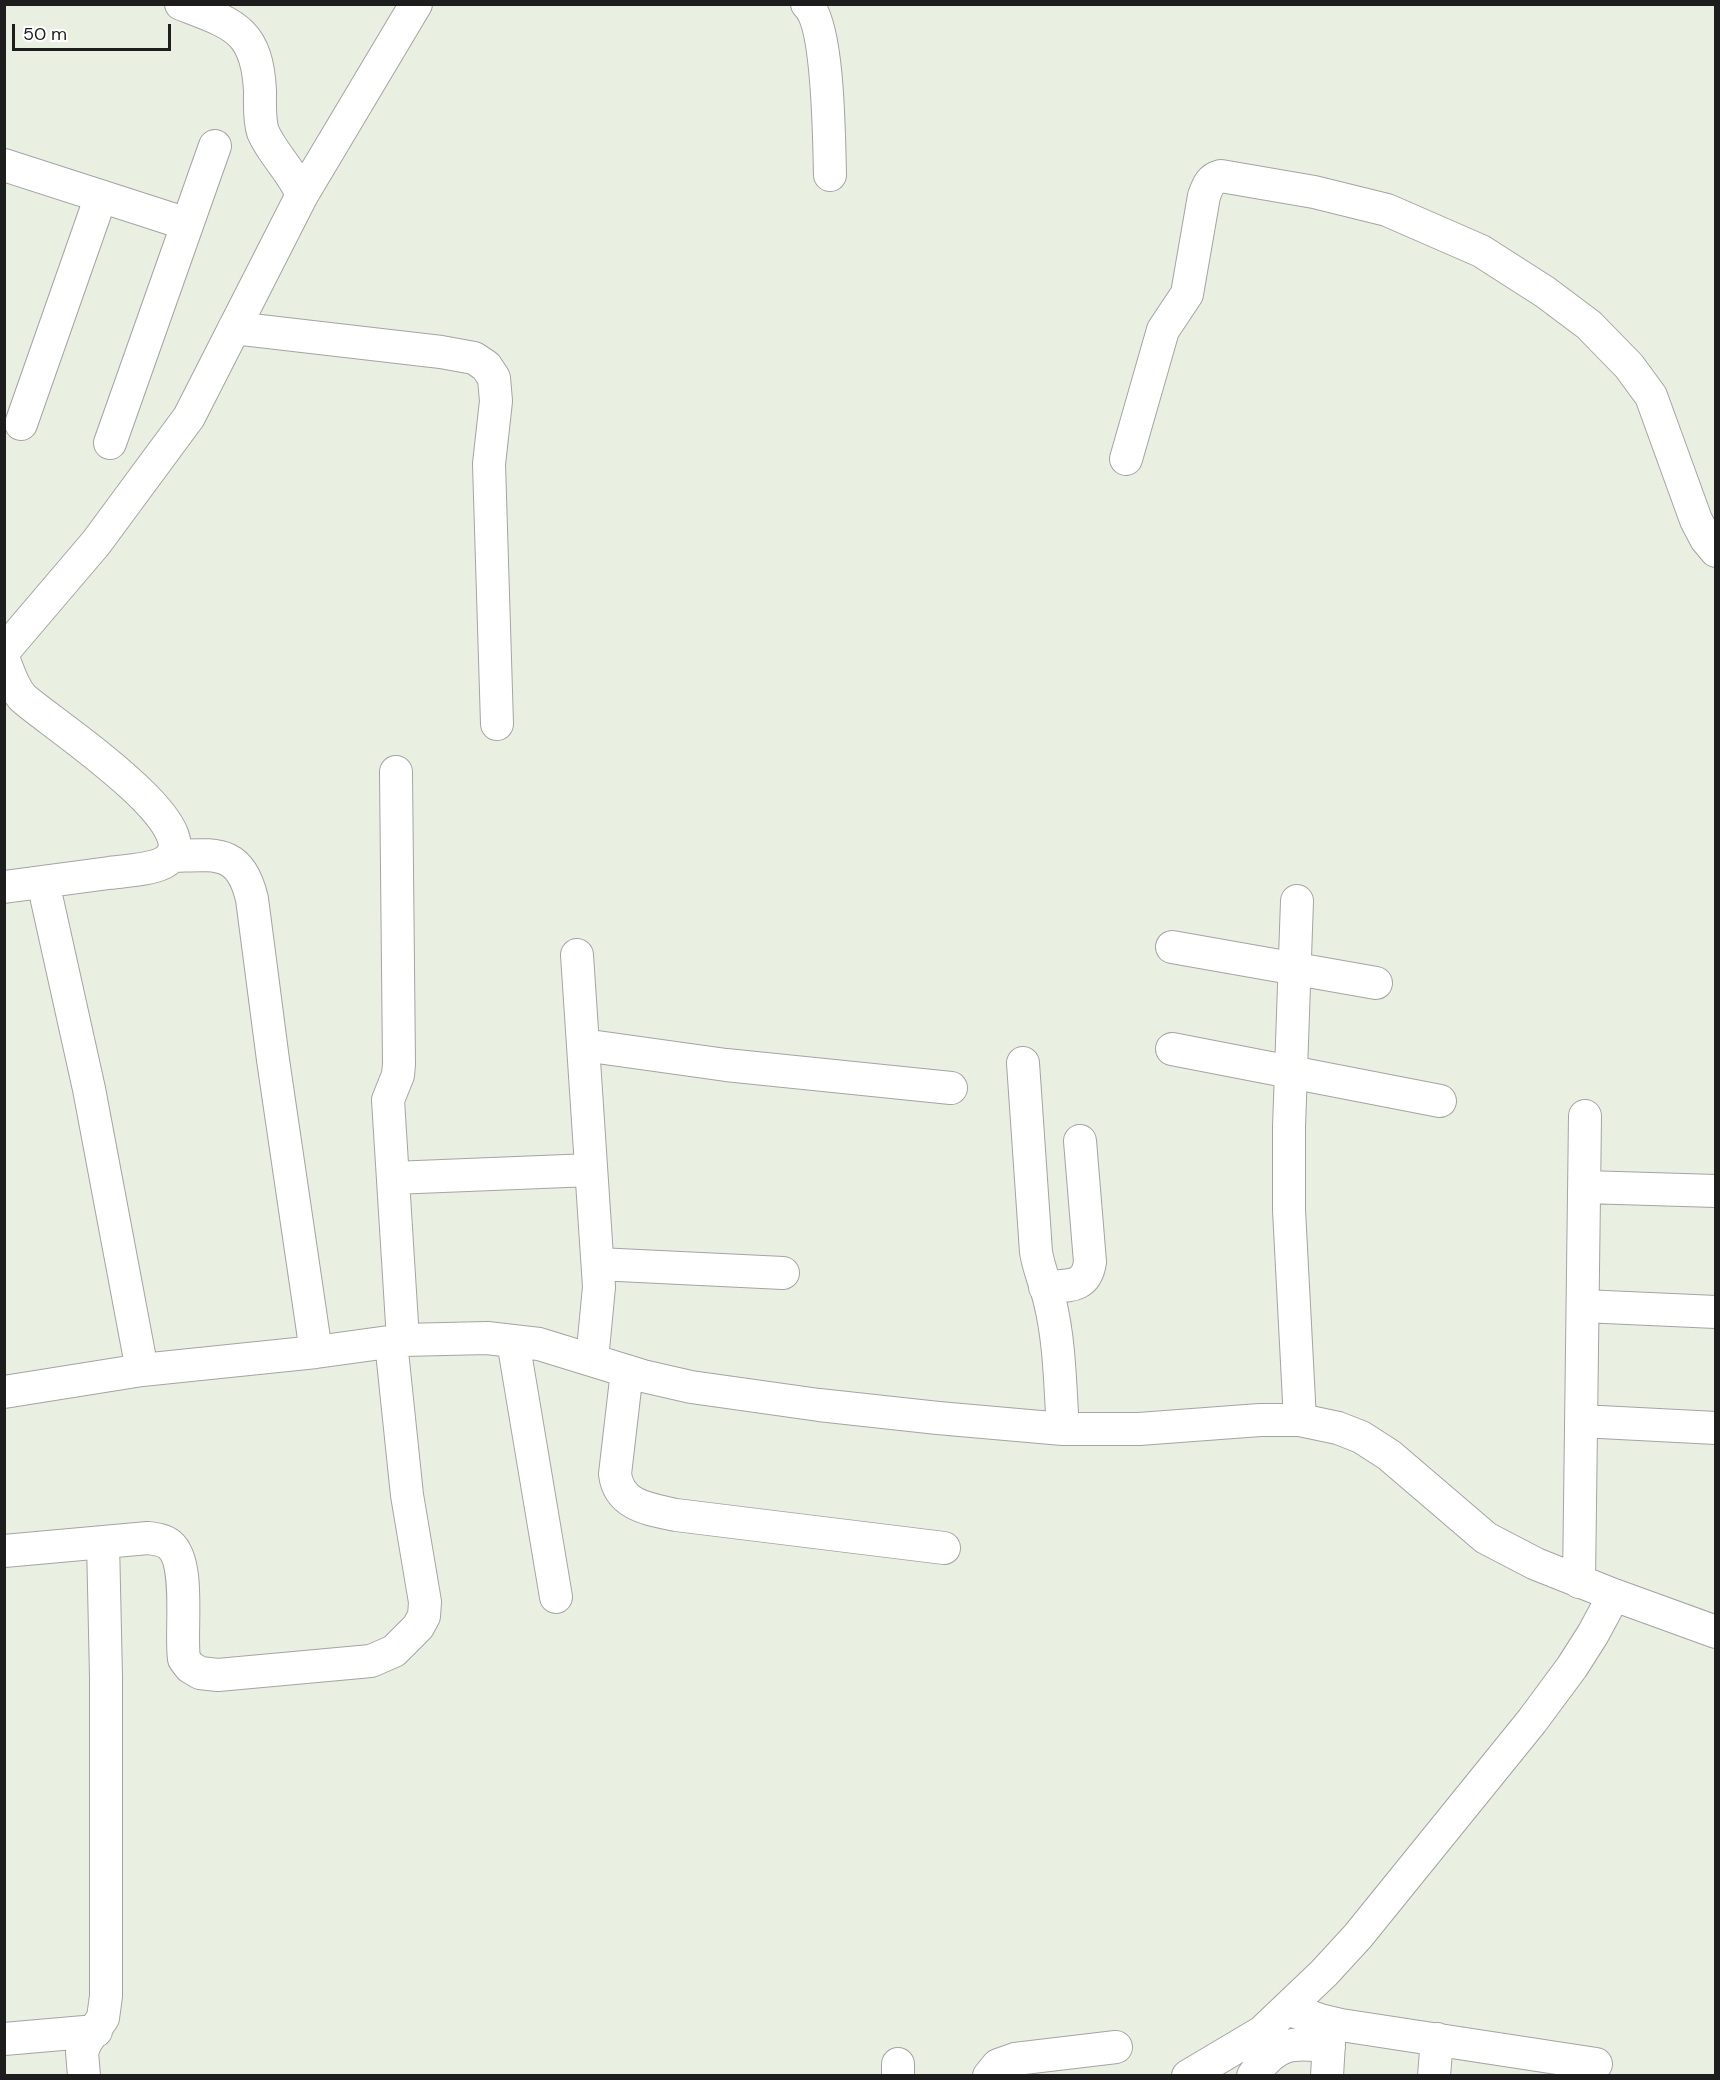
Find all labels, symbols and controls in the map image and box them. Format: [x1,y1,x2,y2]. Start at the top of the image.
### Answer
scale bar [15,12,174,50]
text: 50 m [23,22,67,46]

